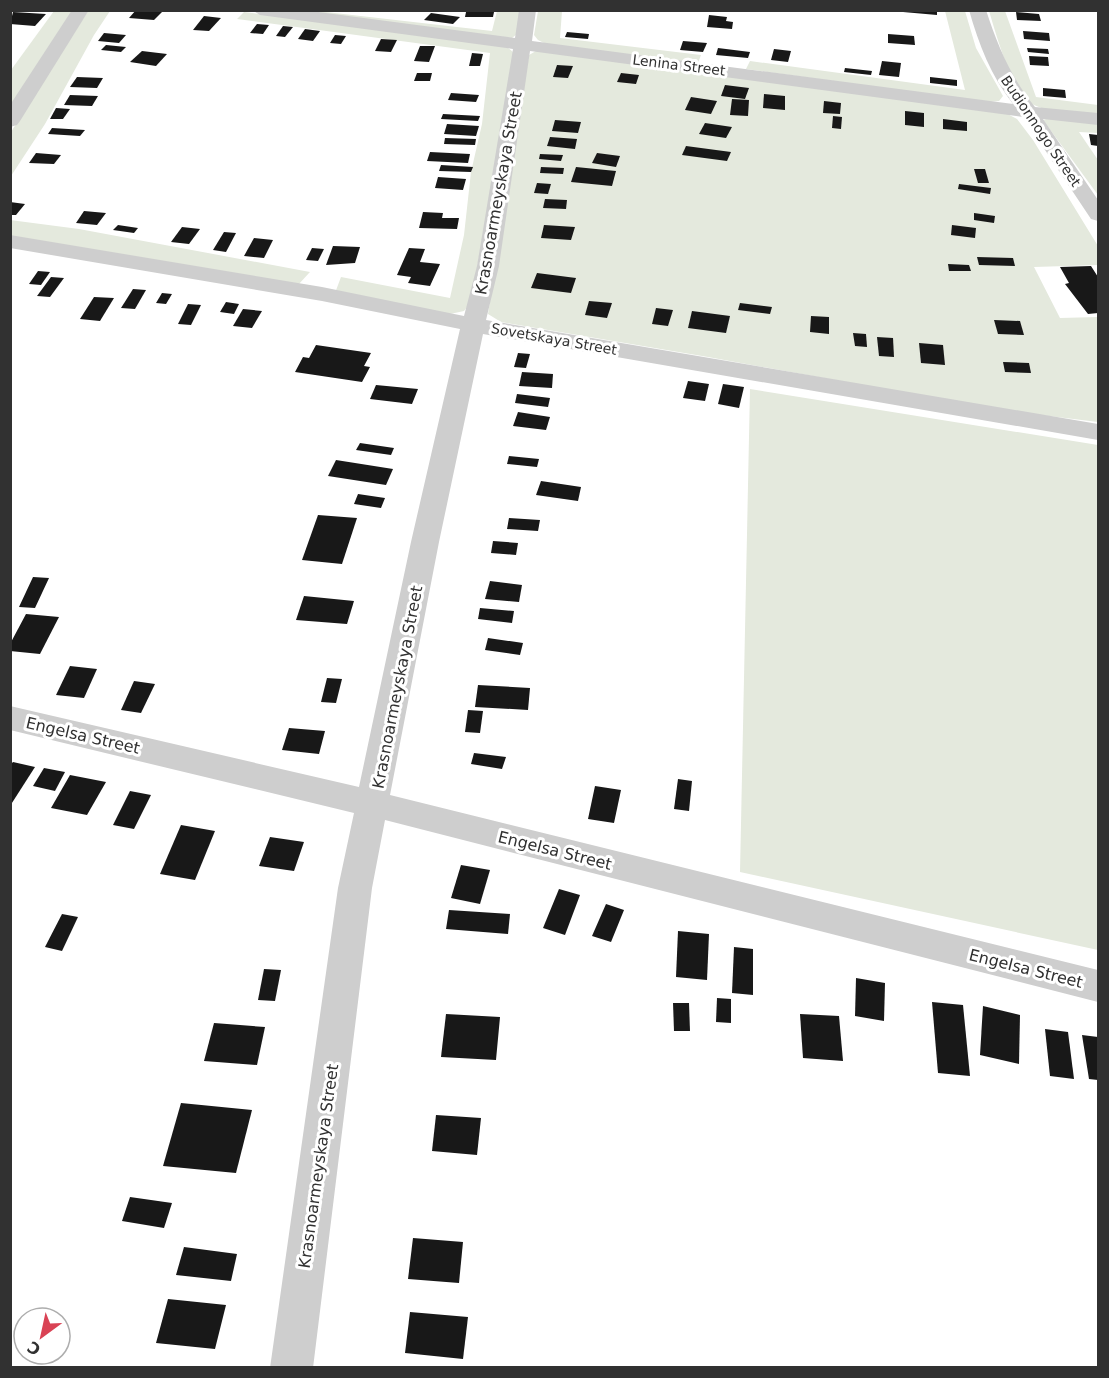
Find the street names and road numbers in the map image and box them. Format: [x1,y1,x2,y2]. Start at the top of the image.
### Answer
street label: Lenina Street [632,51,727,79]
street label: Budionnogo Street [998,72,1084,190]
street label: Krasnoarmeyskaya Street [471,90,526,296]
street label: Sovetskaya Street [490,320,619,358]
street label: Krasnoarmeyskaya Street [368,584,426,790]
street label: Engelsa Street [24,713,142,758]
street label: Engelsa Street [496,827,614,874]
street label: Engelsa Street [967,945,1085,992]
street label: Krasnoarmeyskaya Street [295,1063,342,1270]

